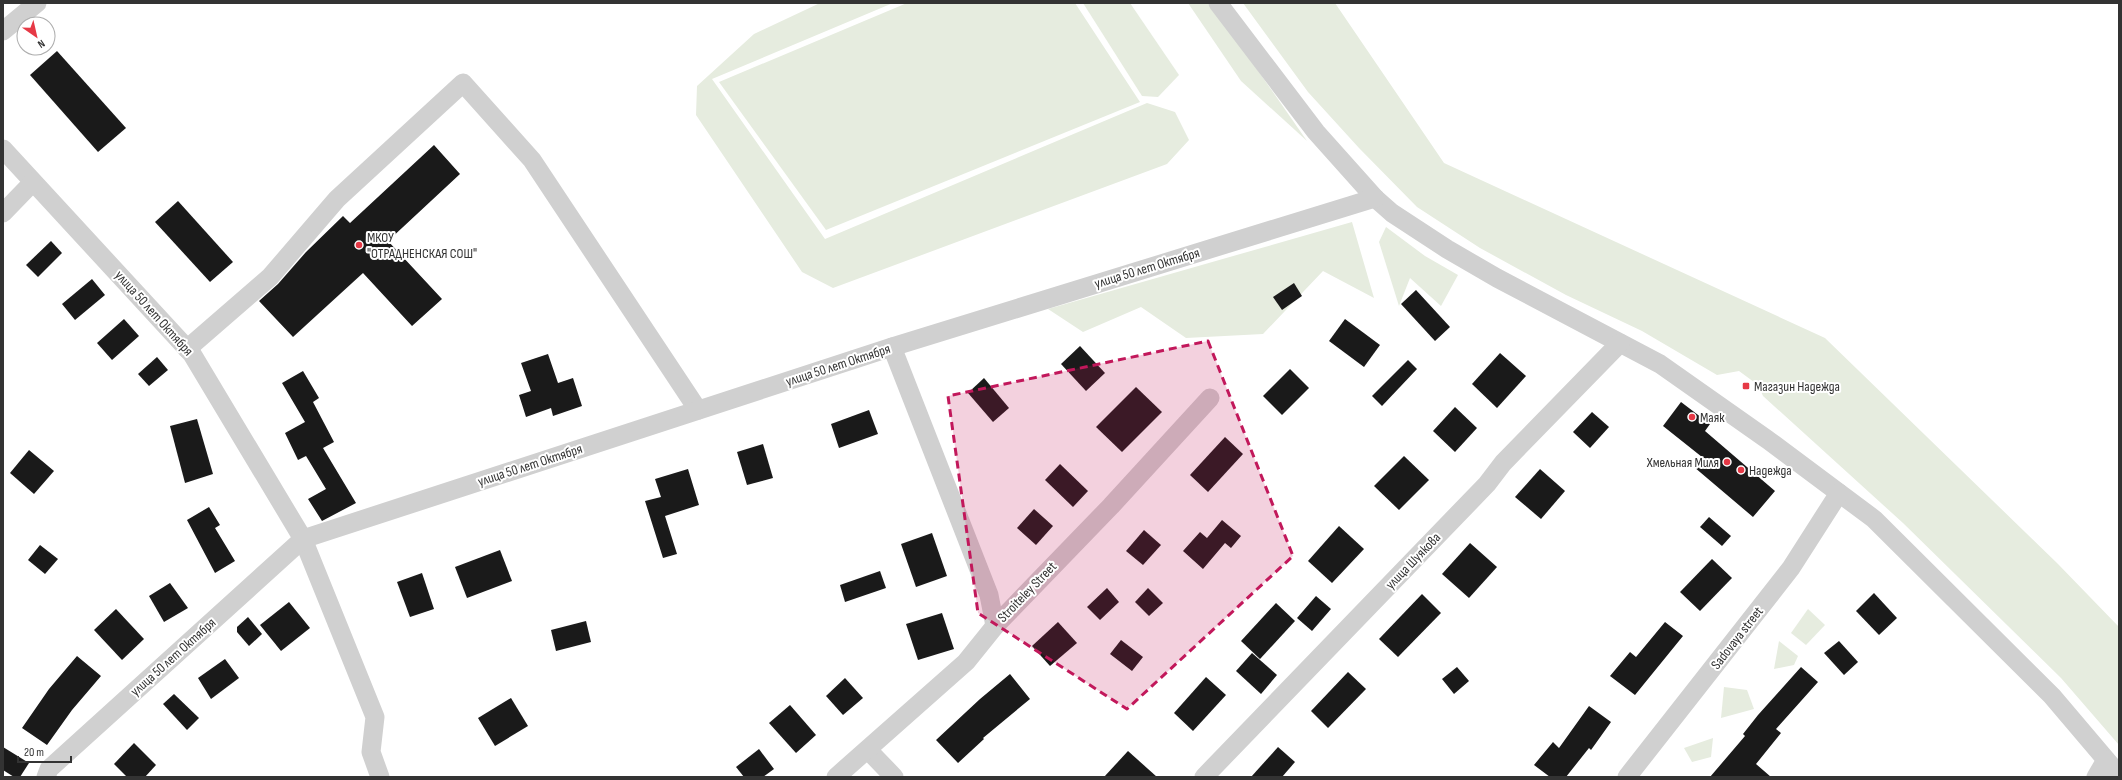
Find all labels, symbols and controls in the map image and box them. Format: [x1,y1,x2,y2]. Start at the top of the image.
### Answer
north arrow [16,16,56,56]
text: N [35,37,47,51]
place label: МКОУ "ОТРАДНЕНСКАЯ СОШ" [367,229,477,262]
marker: МКОУ "ОТРАДНЕНСКАЯ СОШ" [354,240,364,250]
street label: улица 50 лет Октября [1092,244,1202,292]
street label: улица 50 лет Октября [111,267,197,359]
street label: улица 50 лет Октября [783,340,893,390]
place label: Магазин Надежда [1754,378,1840,395]
marker: Магазин Надежда [1741,381,1751,391]
place label: Маяк [1700,409,1725,426]
marker: Маяк [1687,412,1697,422]
street label: улица 50 лет Октября [475,440,585,490]
place label: Хмельная Миля [1646,454,1719,471]
marker: Хмельная Миля [1722,457,1732,467]
place label: Надежда [1749,462,1792,479]
marker: Надежда [1736,465,1746,475]
street label: улица Шуякова [1382,529,1444,593]
street label: Stroiteley Street [994,558,1060,626]
street label: Sadovaya street [1707,603,1767,673]
street label: улица 50 лет Октября [127,614,219,700]
scale bar [18,738,71,764]
text: 20 m [24,745,44,760]

